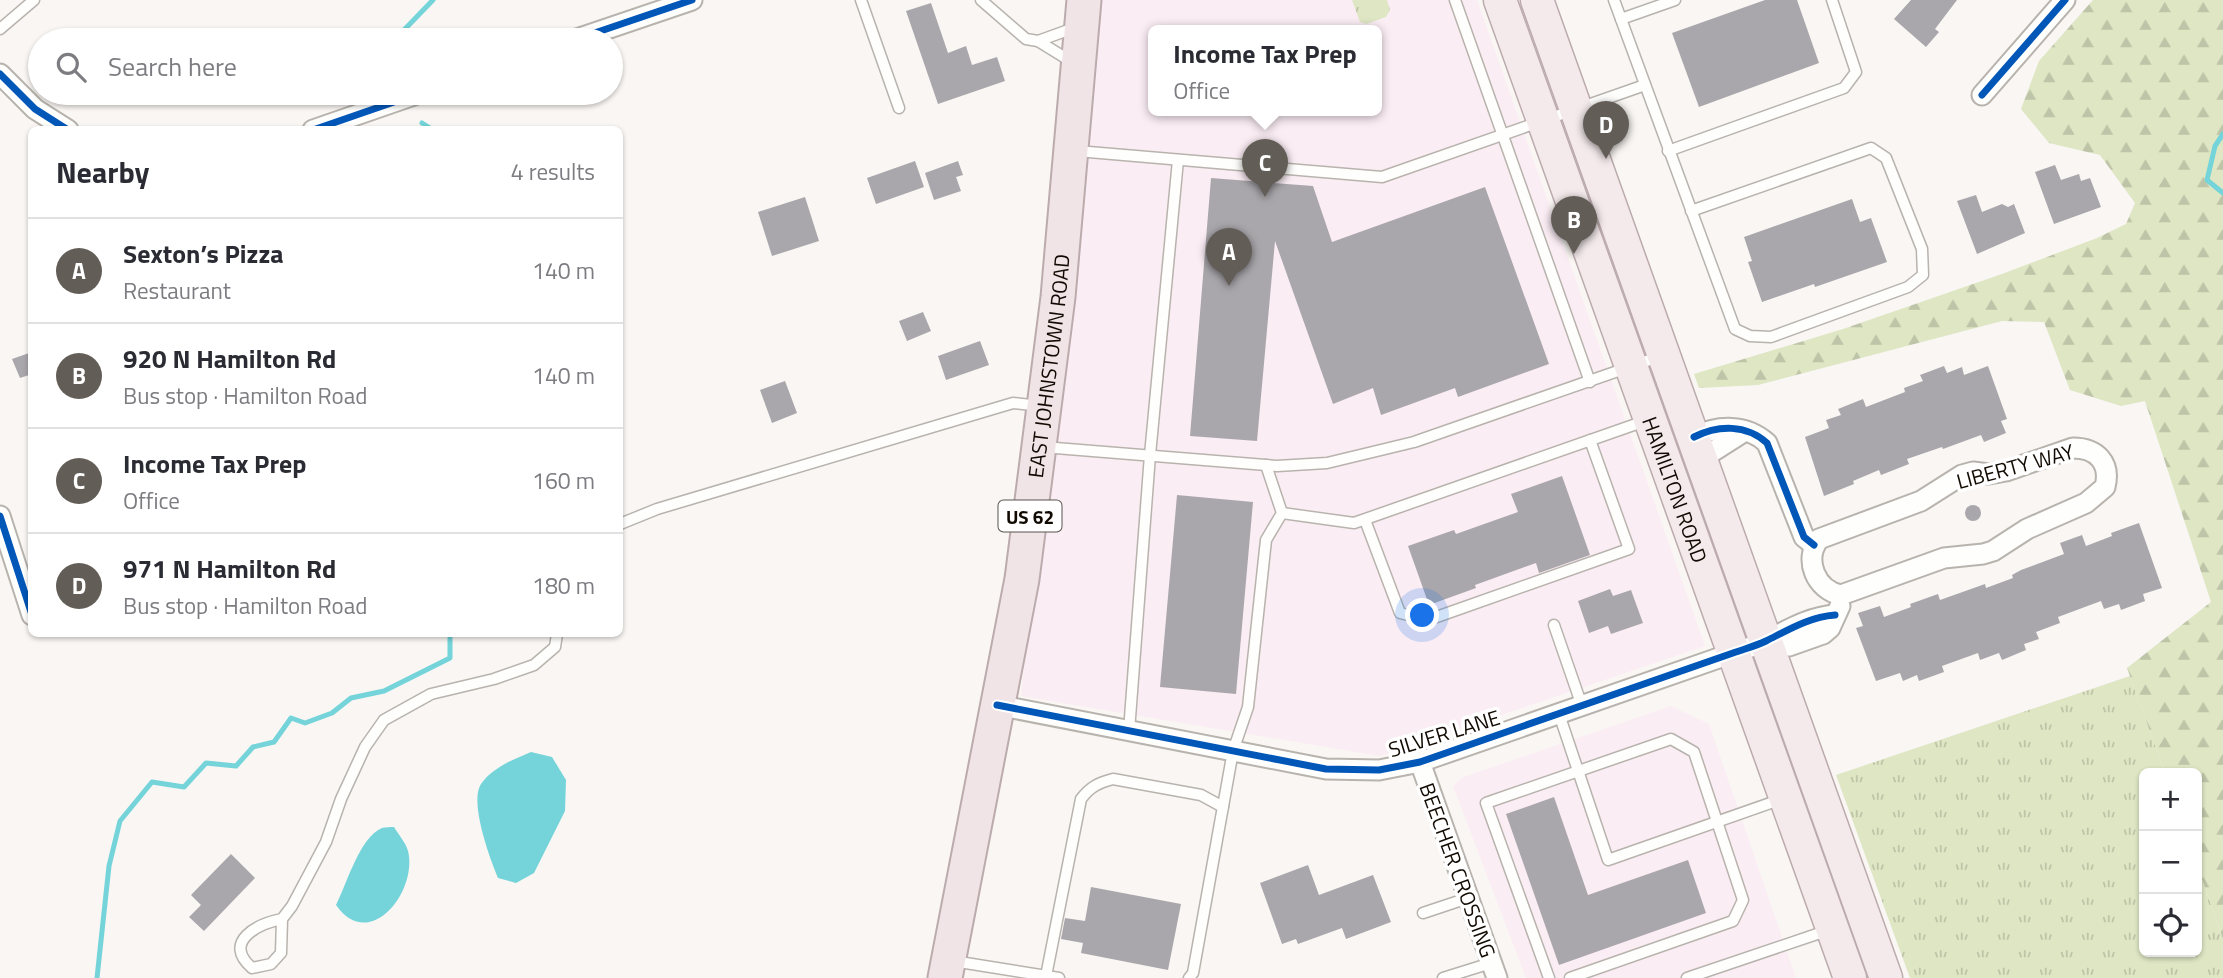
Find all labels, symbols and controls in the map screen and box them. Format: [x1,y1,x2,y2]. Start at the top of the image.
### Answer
popup [1148,25,1382,116]
search box [28,28,623,105]
text: Income Tax Prep [1173,34,1357,73]
text: Search here [108,47,237,86]
icon: search [52,48,90,86]
text: Office [1173,73,1230,108]
pin: D [1583,101,1629,159]
pin: C [1242,139,1288,197]
text: Nearby [56,149,149,195]
text: 4 results [511,154,595,189]
pin: B [1551,196,1597,254]
pin: A [1206,228,1252,286]
text: Sexton’s Pizza [123,234,283,273]
text: A [72,253,86,288]
text: 140 m [532,253,595,288]
street label: EAST JOHNSTOWN ROAD [1019,253,1078,480]
text: Restaurant [123,273,231,308]
text: 920 N Hamilton Rd [123,339,336,378]
text: B [72,358,86,393]
text: 140 m [532,358,595,393]
text: Bus stop · Hamilton Road [123,378,367,413]
street label: HAMILTON ROAD [1634,412,1716,567]
street label: LIBERTY WAY [1953,435,2078,497]
text: Income Tax Prep [123,444,306,483]
text: C [73,463,85,498]
text: 160 m [532,463,595,498]
text: Office [123,483,180,518]
road number: US 62 [998,500,1062,531]
text: 971 N Hamilton Rd [123,549,336,588]
text: D [72,568,86,603]
text: 180 m [532,568,595,603]
text: Bus stop · Hamilton Road [123,588,367,623]
your location [1405,598,1439,632]
street label: SILVER LANE [1384,701,1504,765]
map controls [2139,768,2202,957]
button: + [2139,768,2202,831]
street label: BEECHER CROSSING [1411,778,1505,962]
button: − [2139,831,2202,894]
button: locate [2139,894,2202,957]

